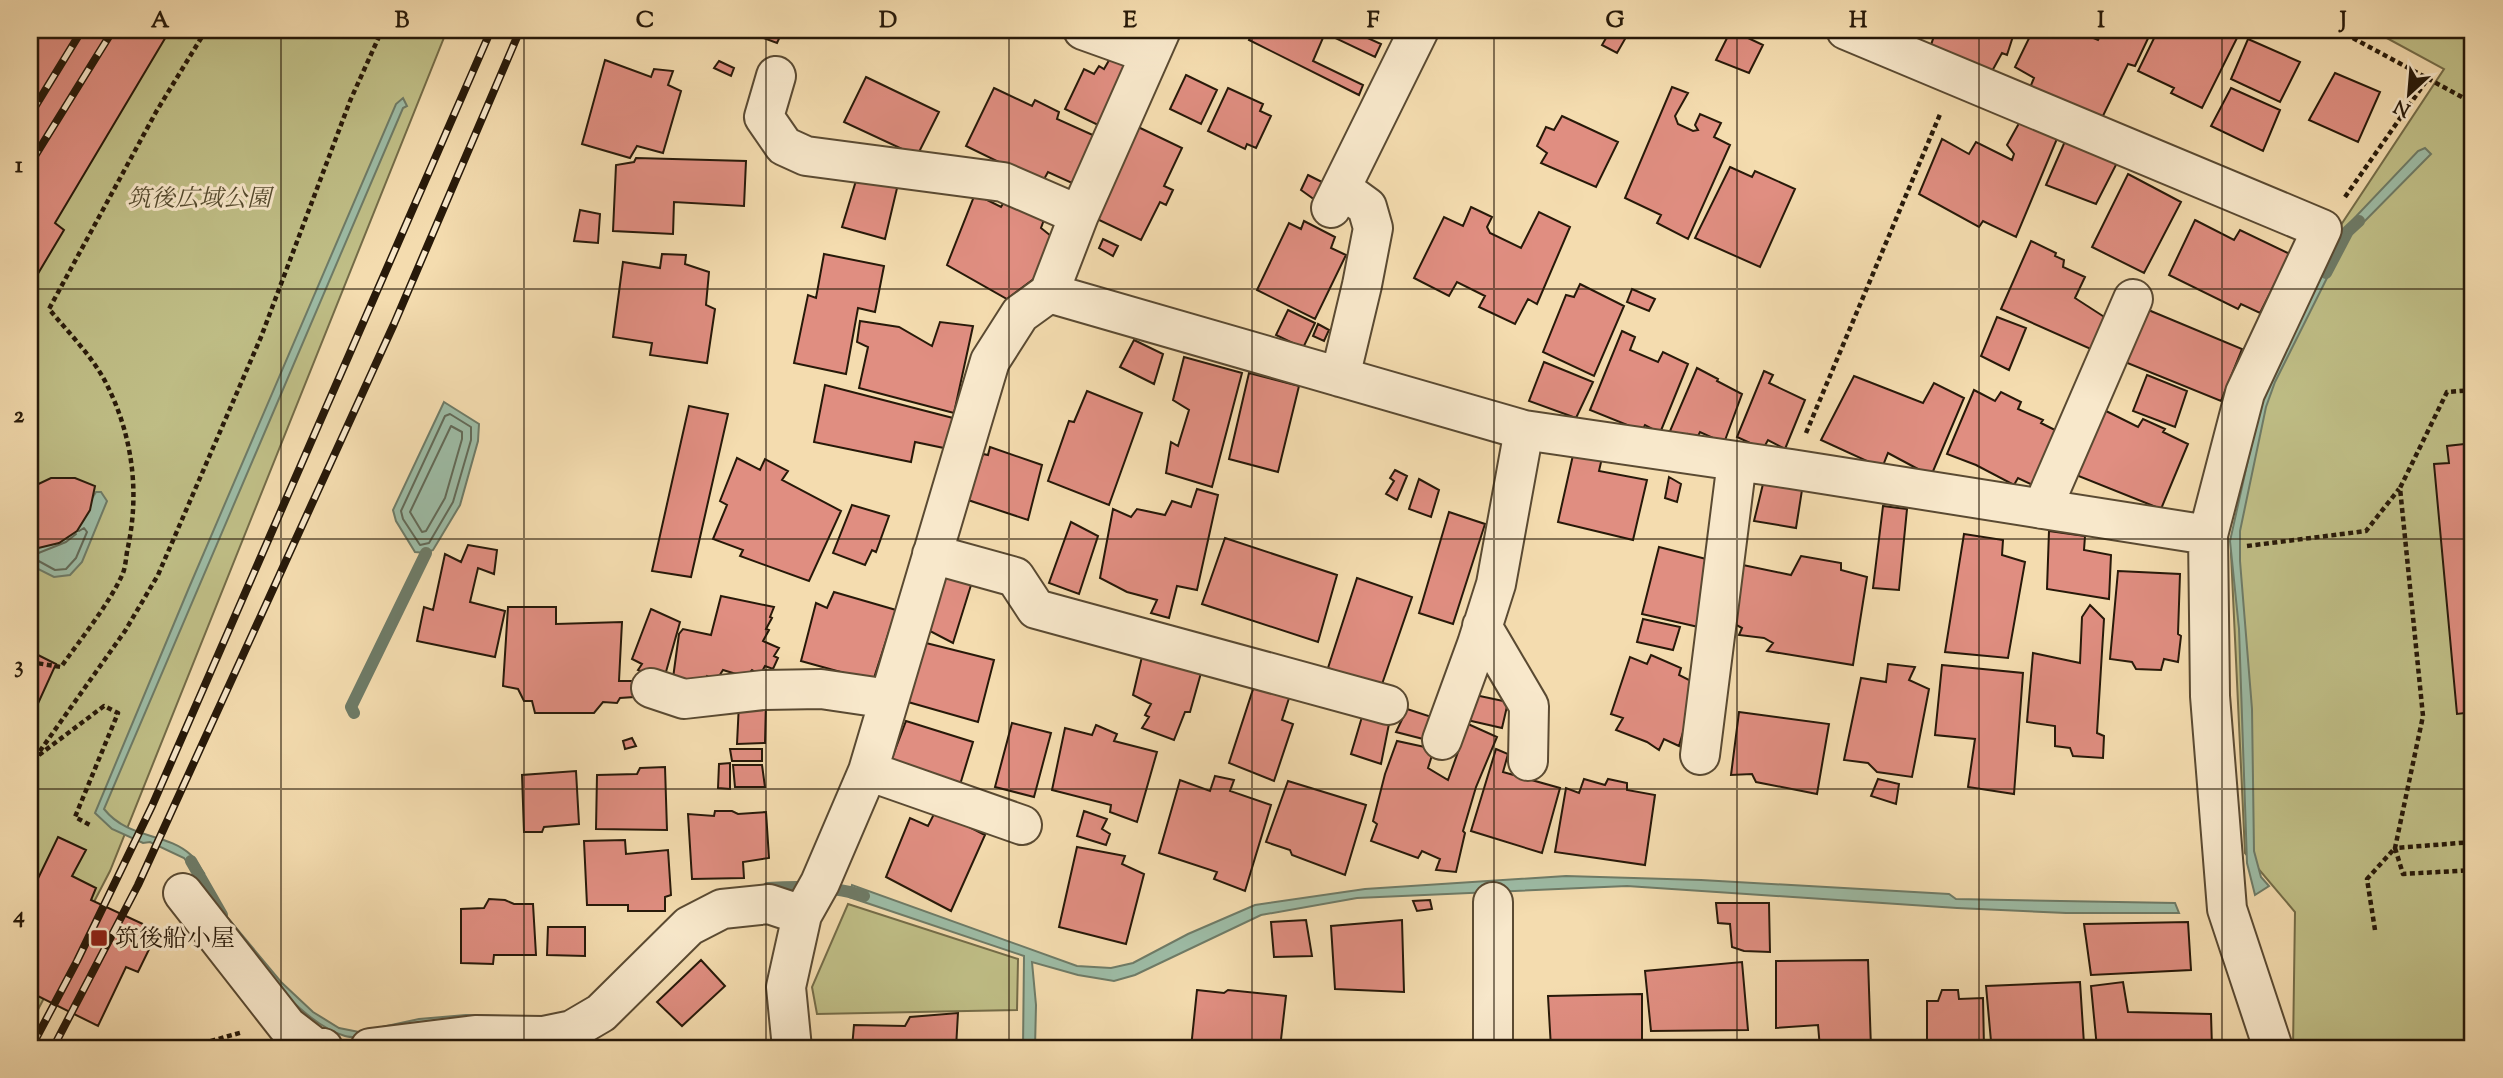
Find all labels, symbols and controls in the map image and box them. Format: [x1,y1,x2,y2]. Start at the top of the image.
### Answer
text: A [151,5,170,38]
text: B [395,5,410,38]
text: C [636,5,654,38]
text: D [879,5,897,38]
text: E [1123,5,1137,38]
text: F [1367,5,1380,38]
text: G [1606,5,1625,38]
text: H [1849,5,1868,38]
text: I [2097,5,2105,38]
text: J [2338,5,2347,38]
north arrow [2374,60,2444,130]
text: N [2390,92,2415,122]
text: 1 [15,150,23,183]
park label: 筑後広域公園 [127,183,275,217]
text: 2 [14,400,25,433]
text: 3 [14,650,24,683]
text: 4 [12,900,25,933]
place label: 筑後船小屋 [115,923,235,957]
marker: 筑後船小屋 [89,928,109,948]

